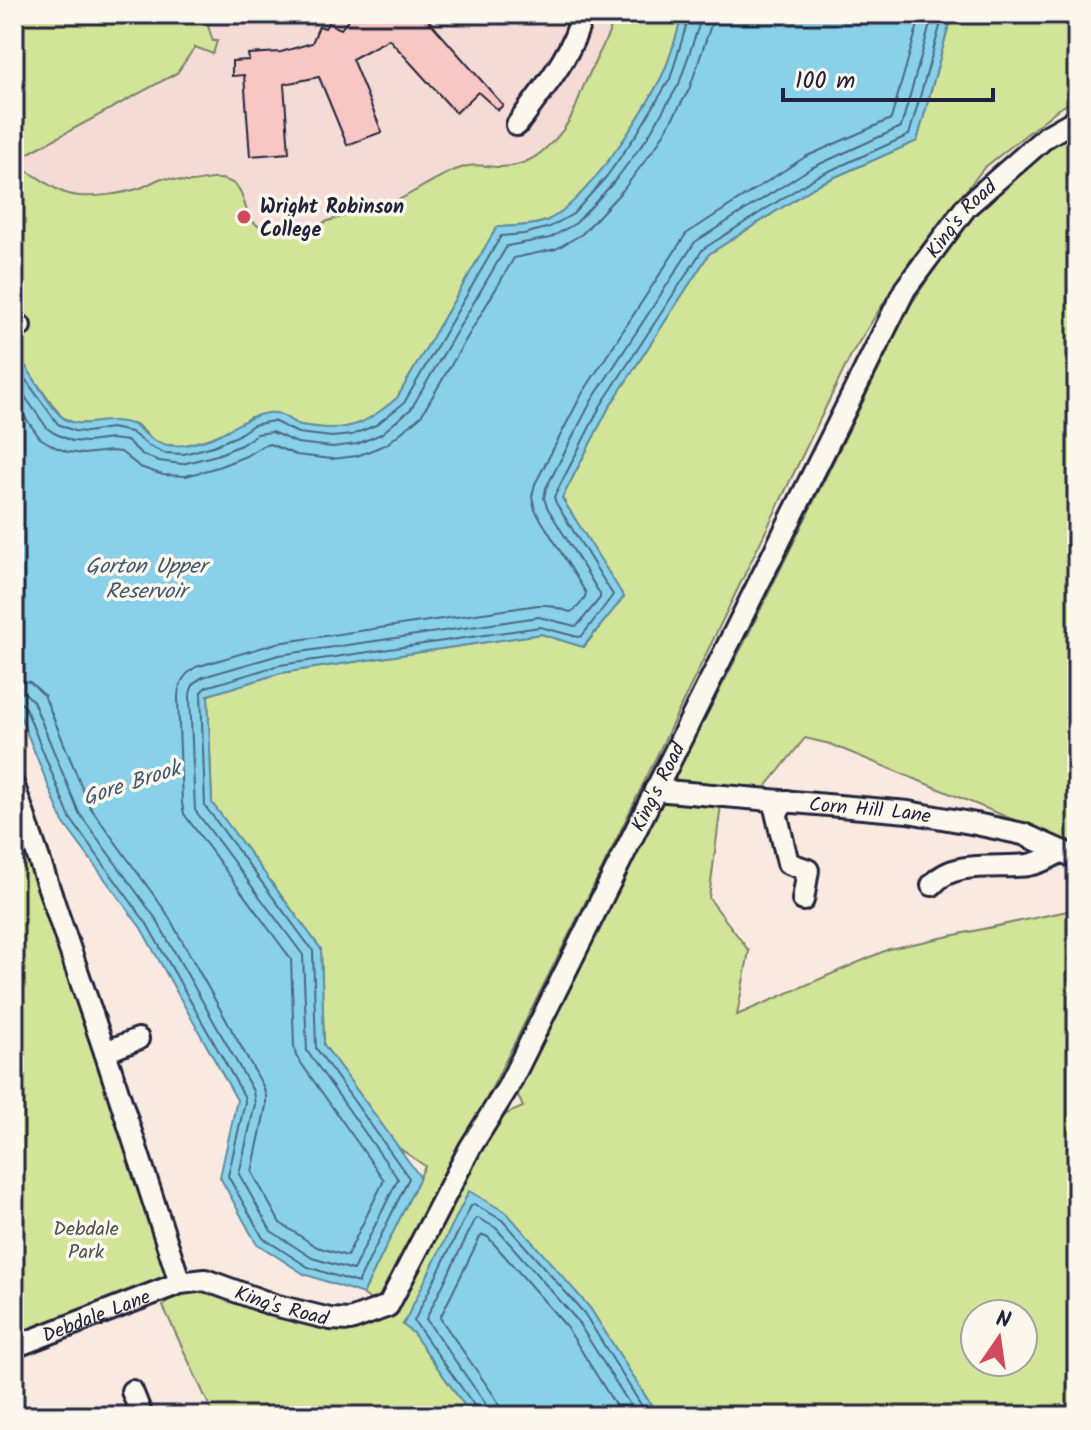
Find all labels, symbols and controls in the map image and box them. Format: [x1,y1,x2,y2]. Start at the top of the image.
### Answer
scale bar [783,52,993,102]
text: 100 m [795,62,855,101]
street label: King's Road [919,172,1006,266]
place label: Wright Robinson College [260,192,404,247]
marker: Wright Robinson College [235,208,253,226]
water label: Gorton Upper Reservoir [85,550,211,610]
street label: King's Road [623,736,695,838]
water label: Gore Brook [78,751,189,817]
street label: Corn Hill Lane [808,789,933,834]
park label: Debdale Park [53,1214,119,1269]
street label: King's Road [230,1278,332,1336]
street label: Debdale Lane [38,1282,156,1353]
north arrow [959,1298,1039,1378]
text: N [992,1302,1014,1340]

